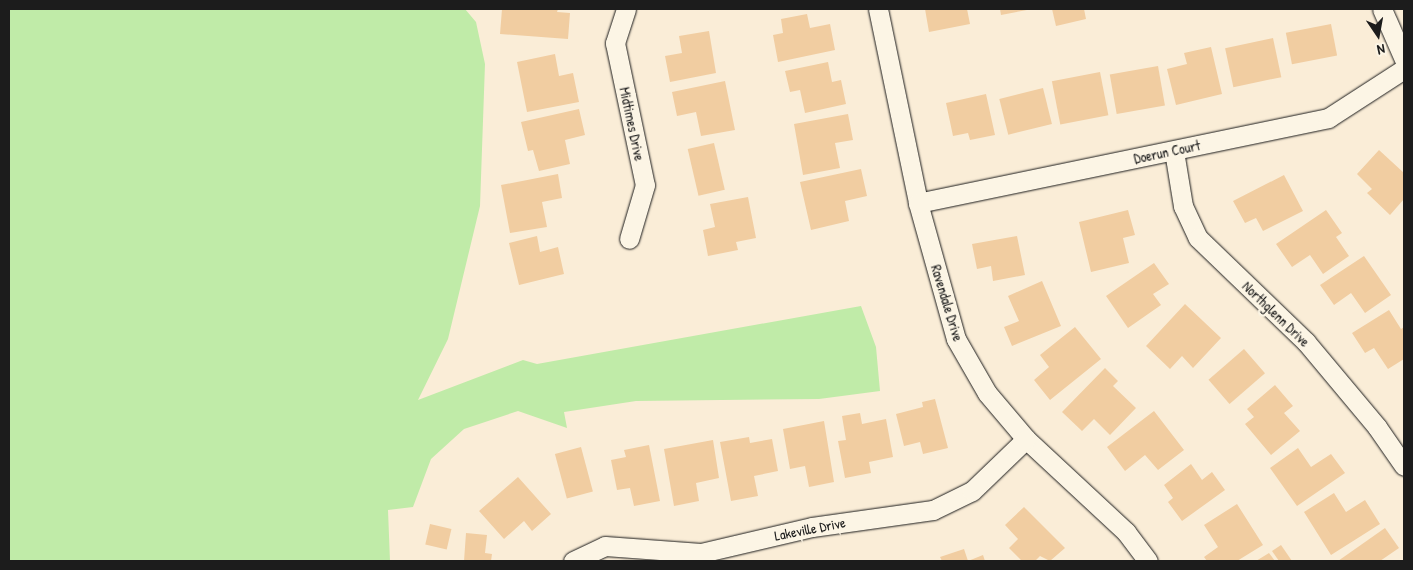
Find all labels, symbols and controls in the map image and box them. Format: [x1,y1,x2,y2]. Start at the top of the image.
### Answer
north arrow [1353,10,1403,60]
text: N [1376,40,1387,60]
street label: Midtimes Drive [616,86,648,162]
street label: Doerun Court [1132,137,1202,167]
street label: Ravendale Drive [927,263,967,343]
street label: Northglenn Drive [1239,278,1313,350]
street label: Lakeville Drive [773,514,847,544]

